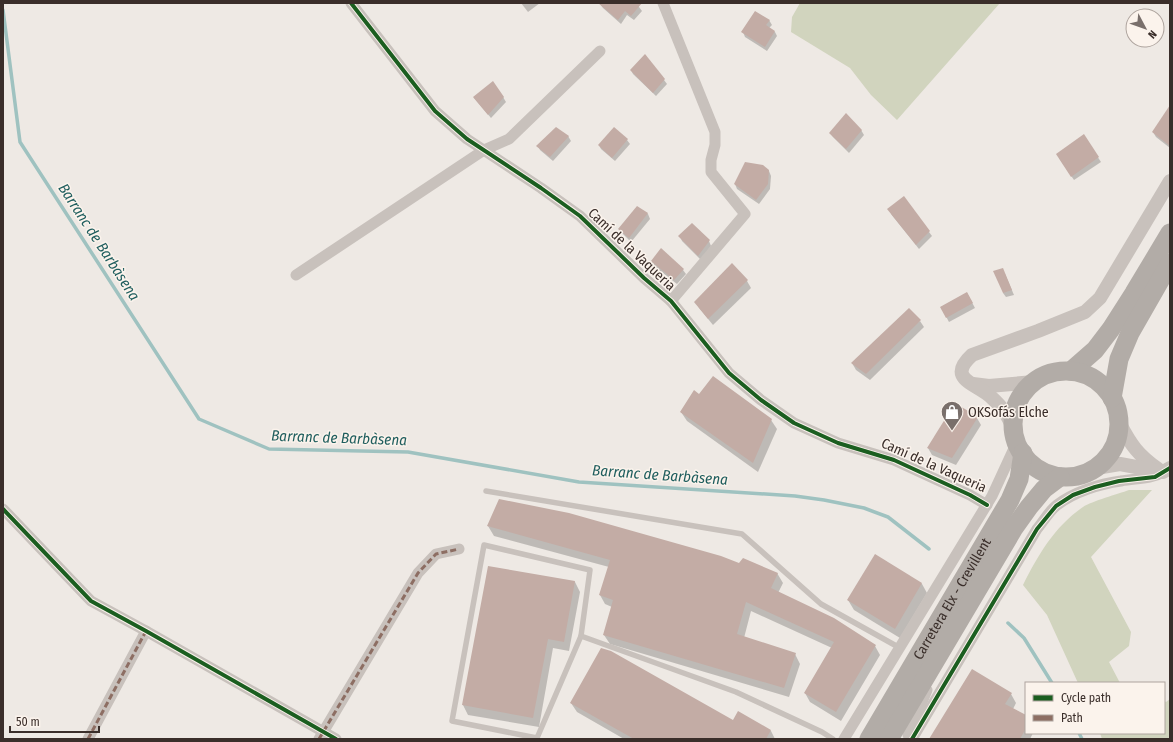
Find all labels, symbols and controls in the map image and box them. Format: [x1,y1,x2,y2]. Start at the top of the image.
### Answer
north arrow [1125,8,1165,48]
text: N [1145,27,1159,41]
water label: Barranc de Barbàsena [54,180,144,304]
street label: Camí de la Vaqueria [584,204,679,294]
shop icon: OKSofás Elche [939,399,965,432]
place label: OKSofás Elche [968,404,1049,421]
water label: Barranc de Barbàsena [271,427,407,449]
street label: Camí de la Vaqueria [879,435,989,496]
water label: Barranc de Barbàsena [592,461,729,489]
street label: Carretera Elx - Crevillent [910,535,995,663]
legend [1025,682,1165,734]
text: Cycle path [1061,691,1111,705]
scale bar [10,708,99,734]
text: Path [1061,711,1083,725]
text: 50 m [16,715,40,729]

